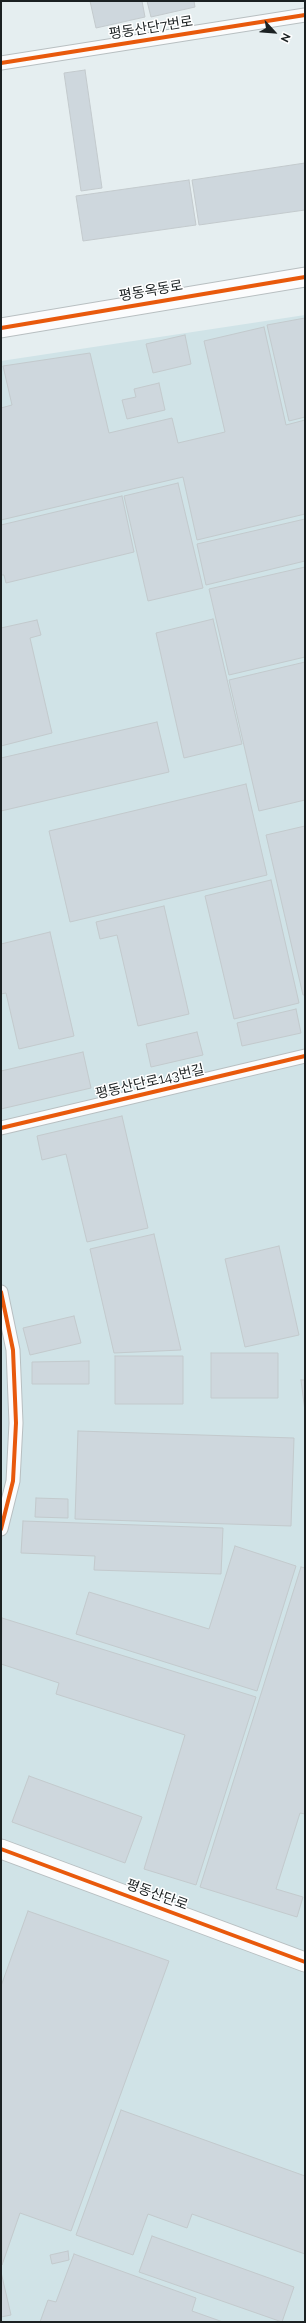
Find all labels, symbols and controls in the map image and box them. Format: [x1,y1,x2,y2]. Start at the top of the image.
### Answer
north arrow [254,12,294,52]
street label: 평동산단7번로 [108,13,194,43]
text: N [278,31,293,44]
street label: 평동옥동로 [118,277,184,305]
street label: 평동산단로143번길 [94,1061,206,1103]
street label: 평동산단로 [124,1876,190,1914]

